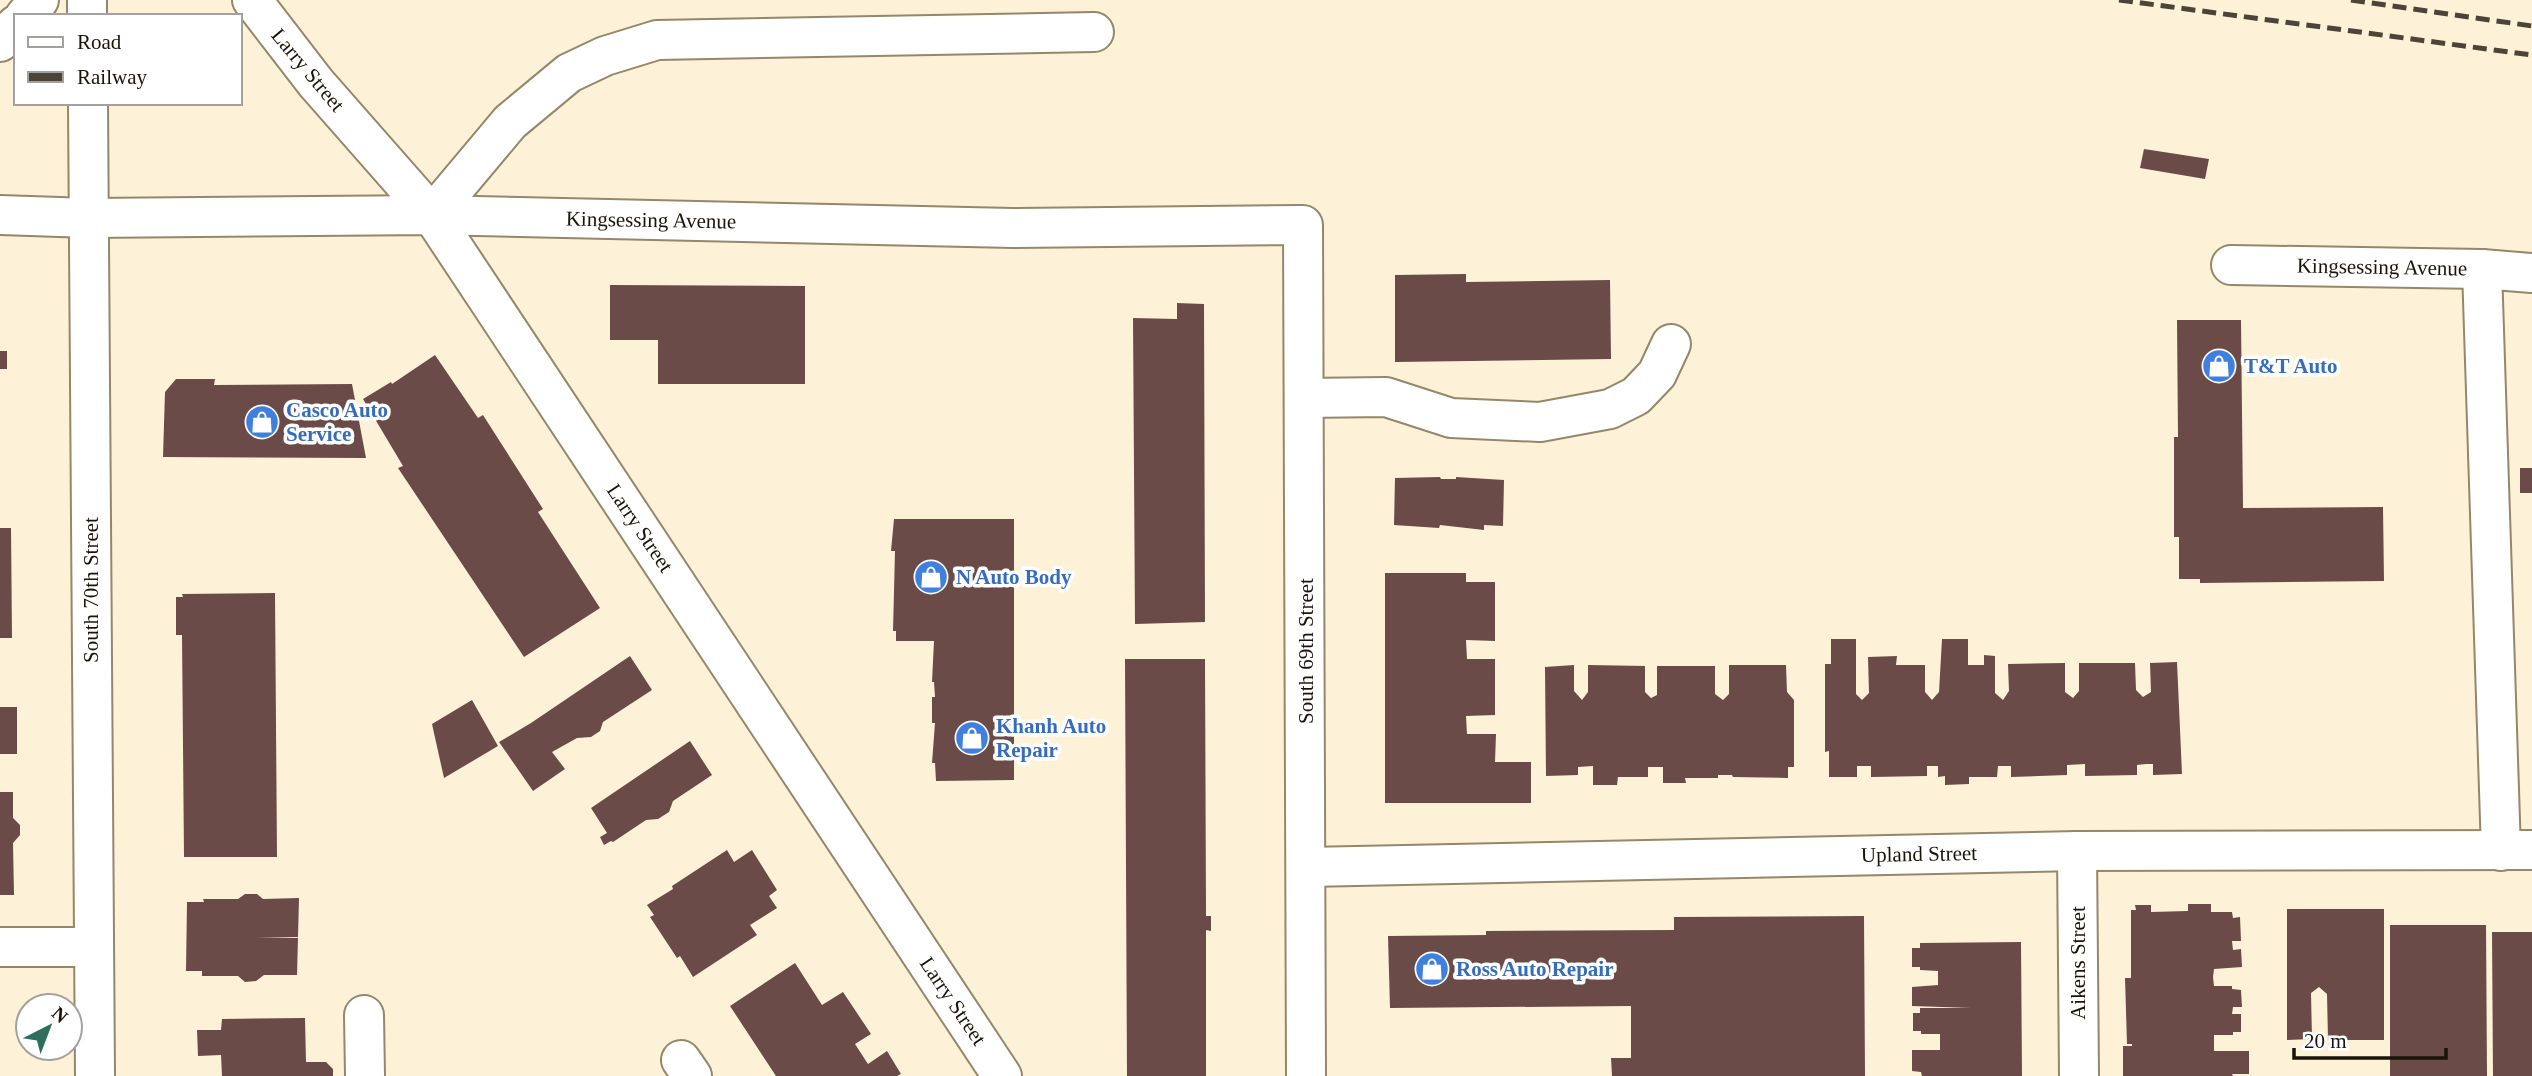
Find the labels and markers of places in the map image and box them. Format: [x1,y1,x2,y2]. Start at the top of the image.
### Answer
shop icon: T&T Auto [2200,347,2238,385]
place label: T&T Auto [2244,354,2338,378]
place label: Casco Auto Service [286,398,388,446]
shop icon: Casco Auto Service [243,403,281,441]
shop icon: N Auto Body [912,558,950,596]
place label: N Auto Body [956,565,1072,589]
place label: Khanh Auto Repair [996,714,1106,762]
shop icon: Khanh Auto Repair [953,719,991,757]
shop icon: Ross Auto Repair [1413,950,1451,988]
place label: Ross Auto Repair [1456,957,1614,981]

